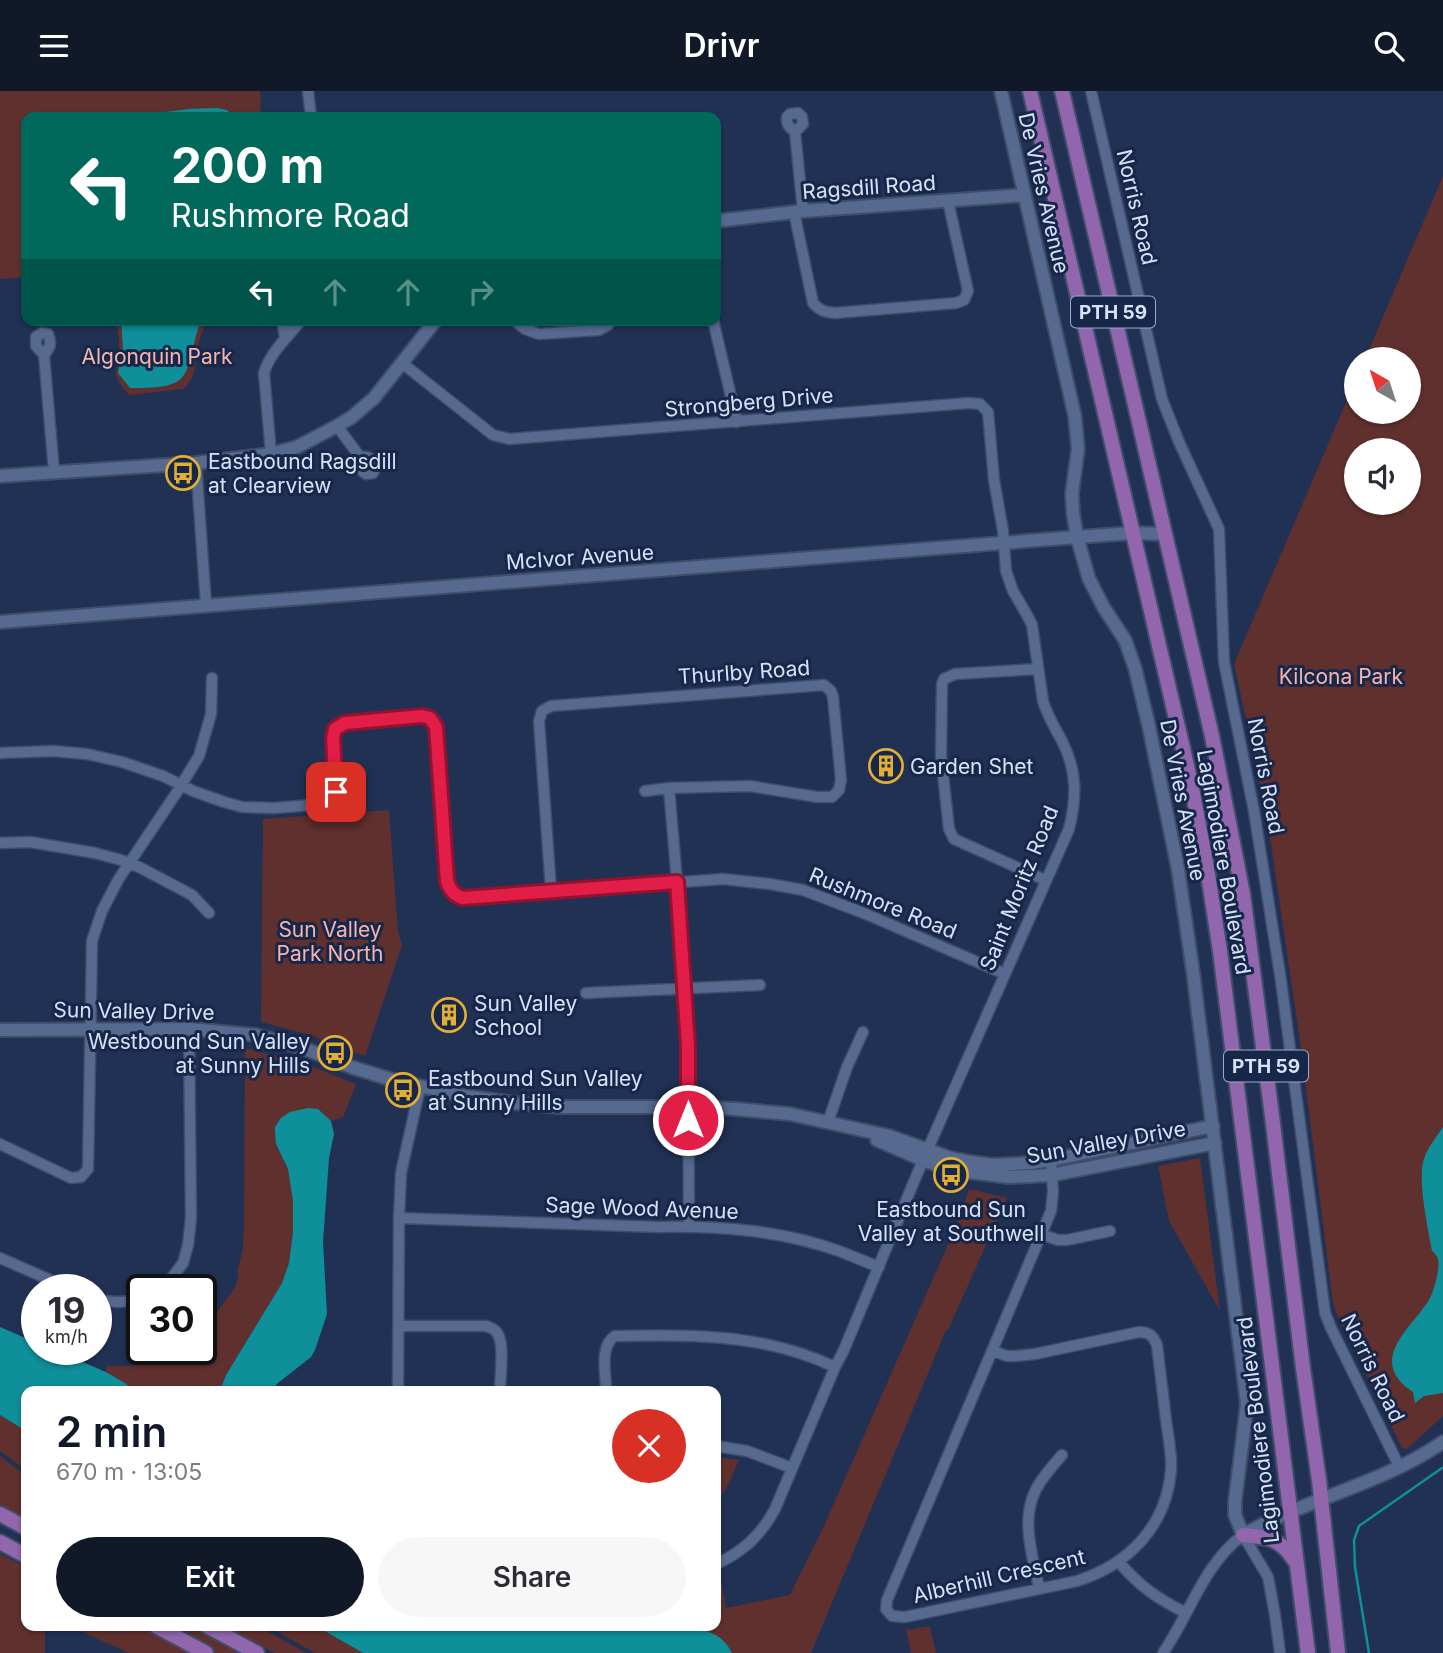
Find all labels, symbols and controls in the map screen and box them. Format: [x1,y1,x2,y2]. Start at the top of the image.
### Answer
text: Drivr [684,26,759,65]
icon: menu [35,27,73,65]
icon: search [1370,27,1408,65]
street label: De Vries Avenue [1013,110,1075,276]
text: 200 m [171,136,324,195]
icon: left [56,140,147,231]
street label: Norris Road [1112,147,1162,267]
street label: Ragsdill Road [801,170,937,204]
text: Rushmore Road [171,196,410,235]
icon: left [243,273,281,311]
icon: ahead [316,273,354,311]
icon: ahead [389,273,427,311]
icon: right [462,273,500,311]
road number: PTH 59 [1071,297,1155,327]
park label: Algonquin Park [81,344,233,369]
north arrow [1344,347,1421,423]
map controls [1344,347,1421,515]
street label: Strongberg Drive [664,382,834,422]
button: sound [1344,438,1421,515]
place label: Eastbound Ragsdill at Clearview [208,449,397,498]
bus stop icon: Eastbound Ragsdill at Clearview [164,454,202,492]
street label: McIvor Avenue [505,539,655,575]
street label: Thurlby Road [677,655,811,689]
park label: Kilcona Park [1279,664,1404,689]
street label: Norris Road [1243,716,1289,836]
street label: De Vries Avenue [1155,717,1211,883]
building icon: Garden Shet [867,747,905,785]
street label: Lagimodiere Boulevard [1192,748,1256,976]
place label: Garden Shet [910,754,1034,779]
pin [306,762,366,822]
icon: arrive [317,773,355,811]
street label: Saint Moritz Road [975,802,1063,974]
street label: Rushmore Road [806,862,960,944]
park label: Sun Valley Park North [277,917,383,966]
place label: Sun Valley School [474,991,577,1040]
building icon: Sun Valley School [430,996,468,1034]
street label: Sun Valley Drive [53,997,215,1025]
place label: Westbound Sun Valley at Sunny Hills [88,1029,310,1078]
bus stop icon: Westbound Sun Valley at Sunny Hills [316,1034,354,1072]
road number: PTH 59 [1224,1050,1308,1081]
place label: Eastbound Sun Valley at Sunny Hills [428,1066,643,1115]
bus stop icon: Eastbound Sun Valley at Sunny Hills [384,1071,422,1109]
position arrow [651,1083,725,1157]
street label: Sun Valley Drive [1024,1116,1188,1168]
bus stop icon: Eastbound Sun Valley at Southwell [932,1156,970,1194]
street label: Sage Wood Avenue [545,1192,739,1224]
place label: Eastbound Sun Valley at Southwell [858,1197,1044,1246]
speed limit sign: 30 [126,1274,217,1365]
text: 19 [48,1289,85,1331]
street label: Norris Road [1336,1310,1410,1426]
street label: Lagimodiere Boulevard [1232,1315,1284,1545]
text: km/h [45,1326,88,1347]
text: 2 min [56,1406,167,1457]
button: close [612,1409,686,1483]
text: 670 m · 13:05 [56,1458,202,1486]
button: Exit [56,1537,364,1617]
button: Share [378,1537,686,1617]
street label: Alberhill Crescent [910,1544,1088,1608]

